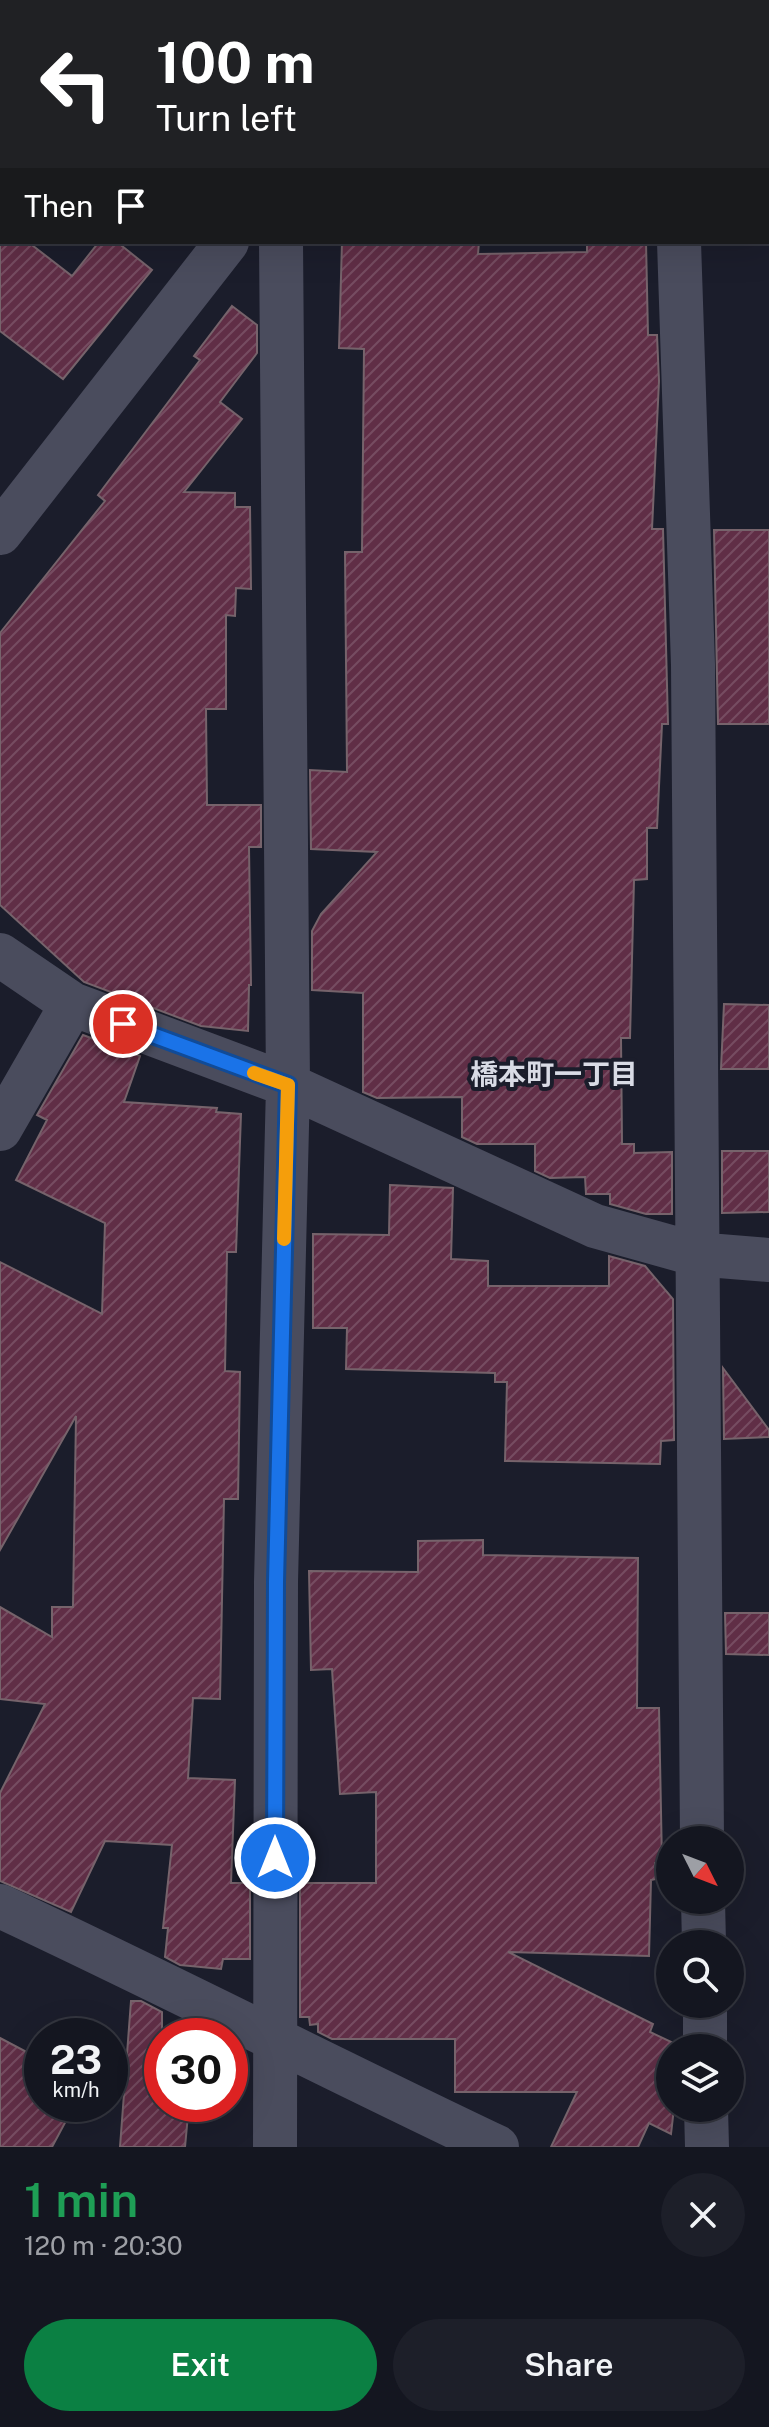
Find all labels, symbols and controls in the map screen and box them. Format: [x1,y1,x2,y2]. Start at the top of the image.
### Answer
text: 100 m [156,30,315,96]
icon: left [24,32,128,136]
text: Turn left [156,97,297,139]
icon: arrive [109,184,153,228]
text: Then [24,188,93,224]
pin [89,990,157,1058]
icon: arrive [101,1002,145,1046]
district label: 橋本町一丁目 [470,1057,638,1090]
position arrow [233,1816,317,1900]
north arrow [656,1826,744,1914]
map controls [656,1826,744,2122]
button: search [656,1930,744,2018]
speed limit sign: 30 [144,2018,248,2122]
button: layers [656,2034,744,2122]
text: 23 [50,2036,102,2083]
text: km/h [52,2078,100,2102]
text: 1 min [24,2171,138,2228]
button: close [661,2173,745,2257]
text: 120 m · 20:30 [24,2230,183,2261]
button: Exit [24,2319,377,2411]
button: Share [393,2319,745,2411]

